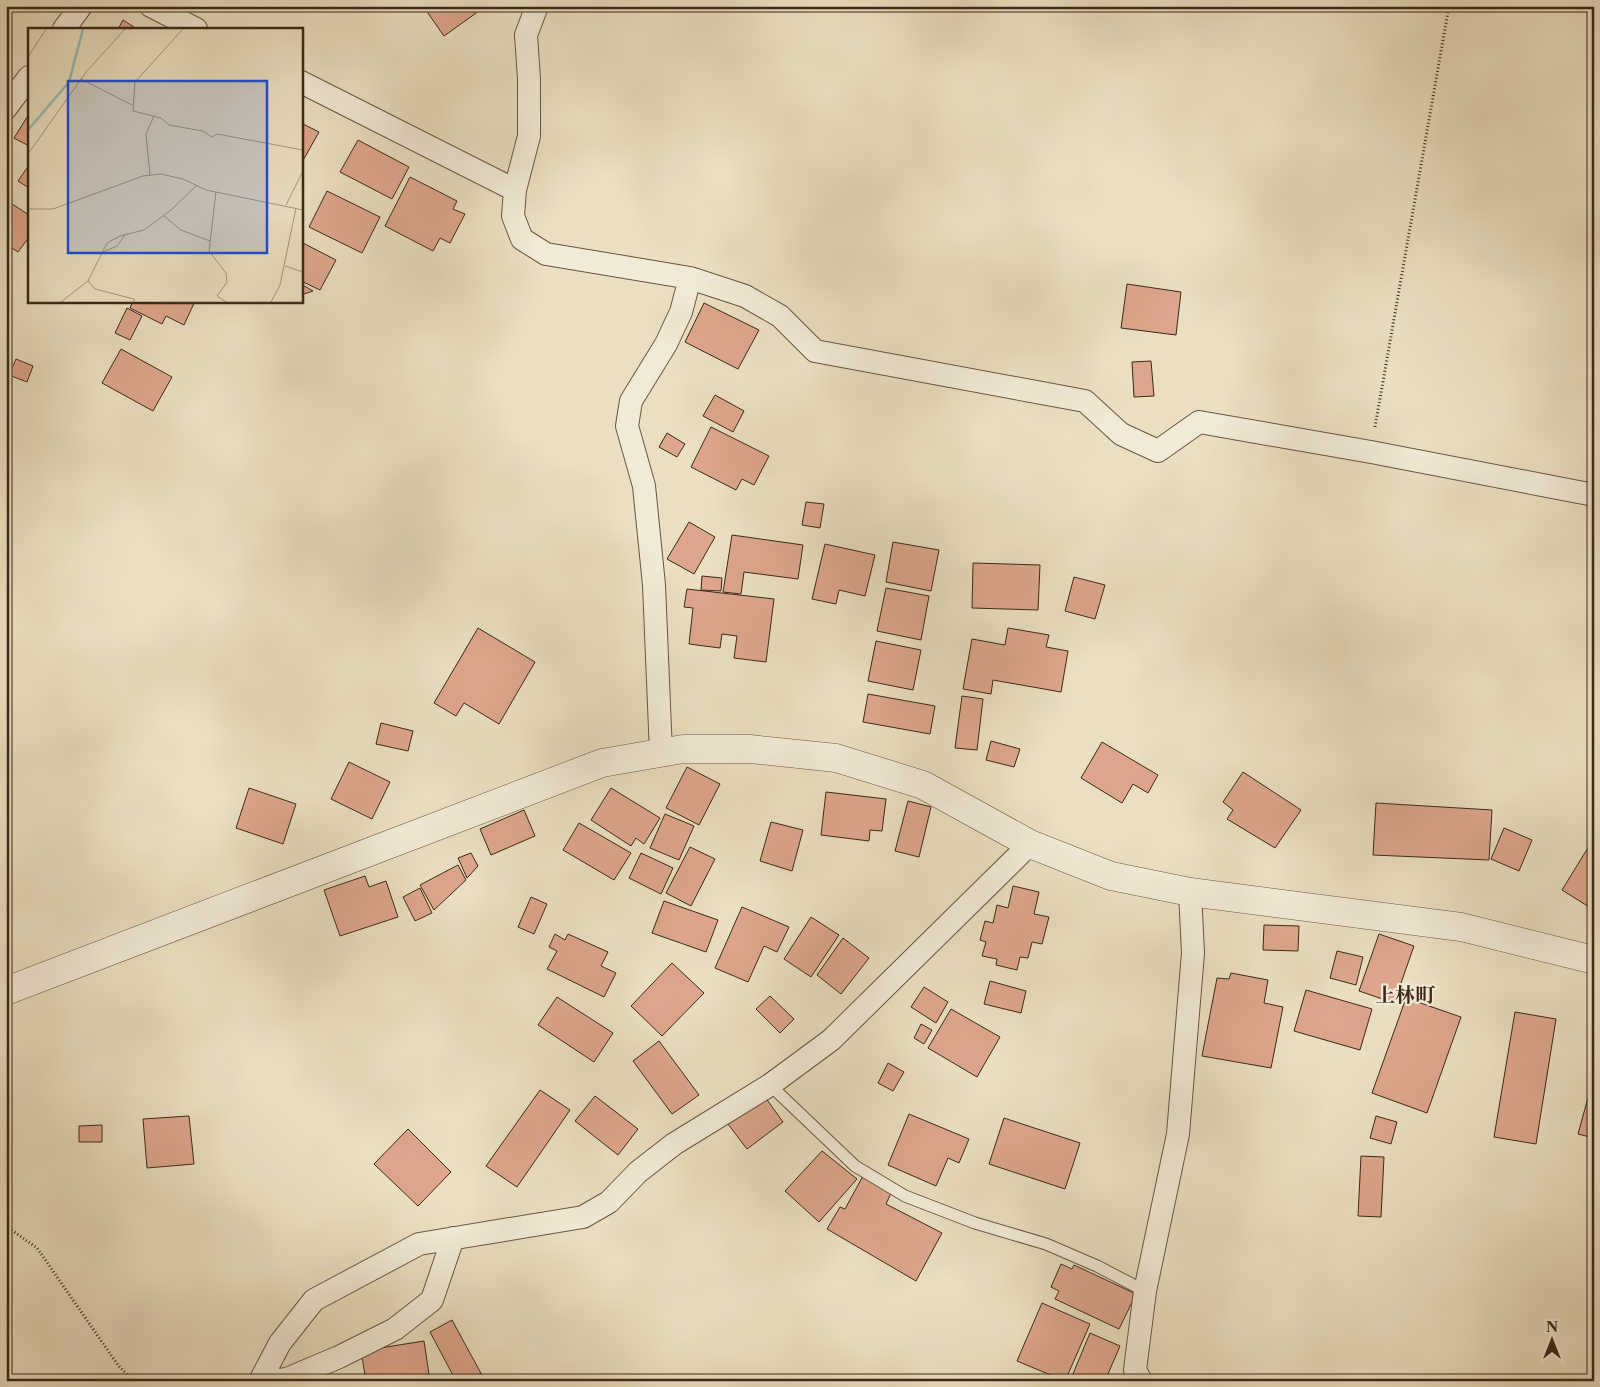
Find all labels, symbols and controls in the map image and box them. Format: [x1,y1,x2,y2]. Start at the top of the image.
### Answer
inset map [28,28,302,302]
district label: 上林町 [1375,983,1436,1007]
north arrow [1528,1314,1578,1364]
text: N [1546,1318,1558,1336]

